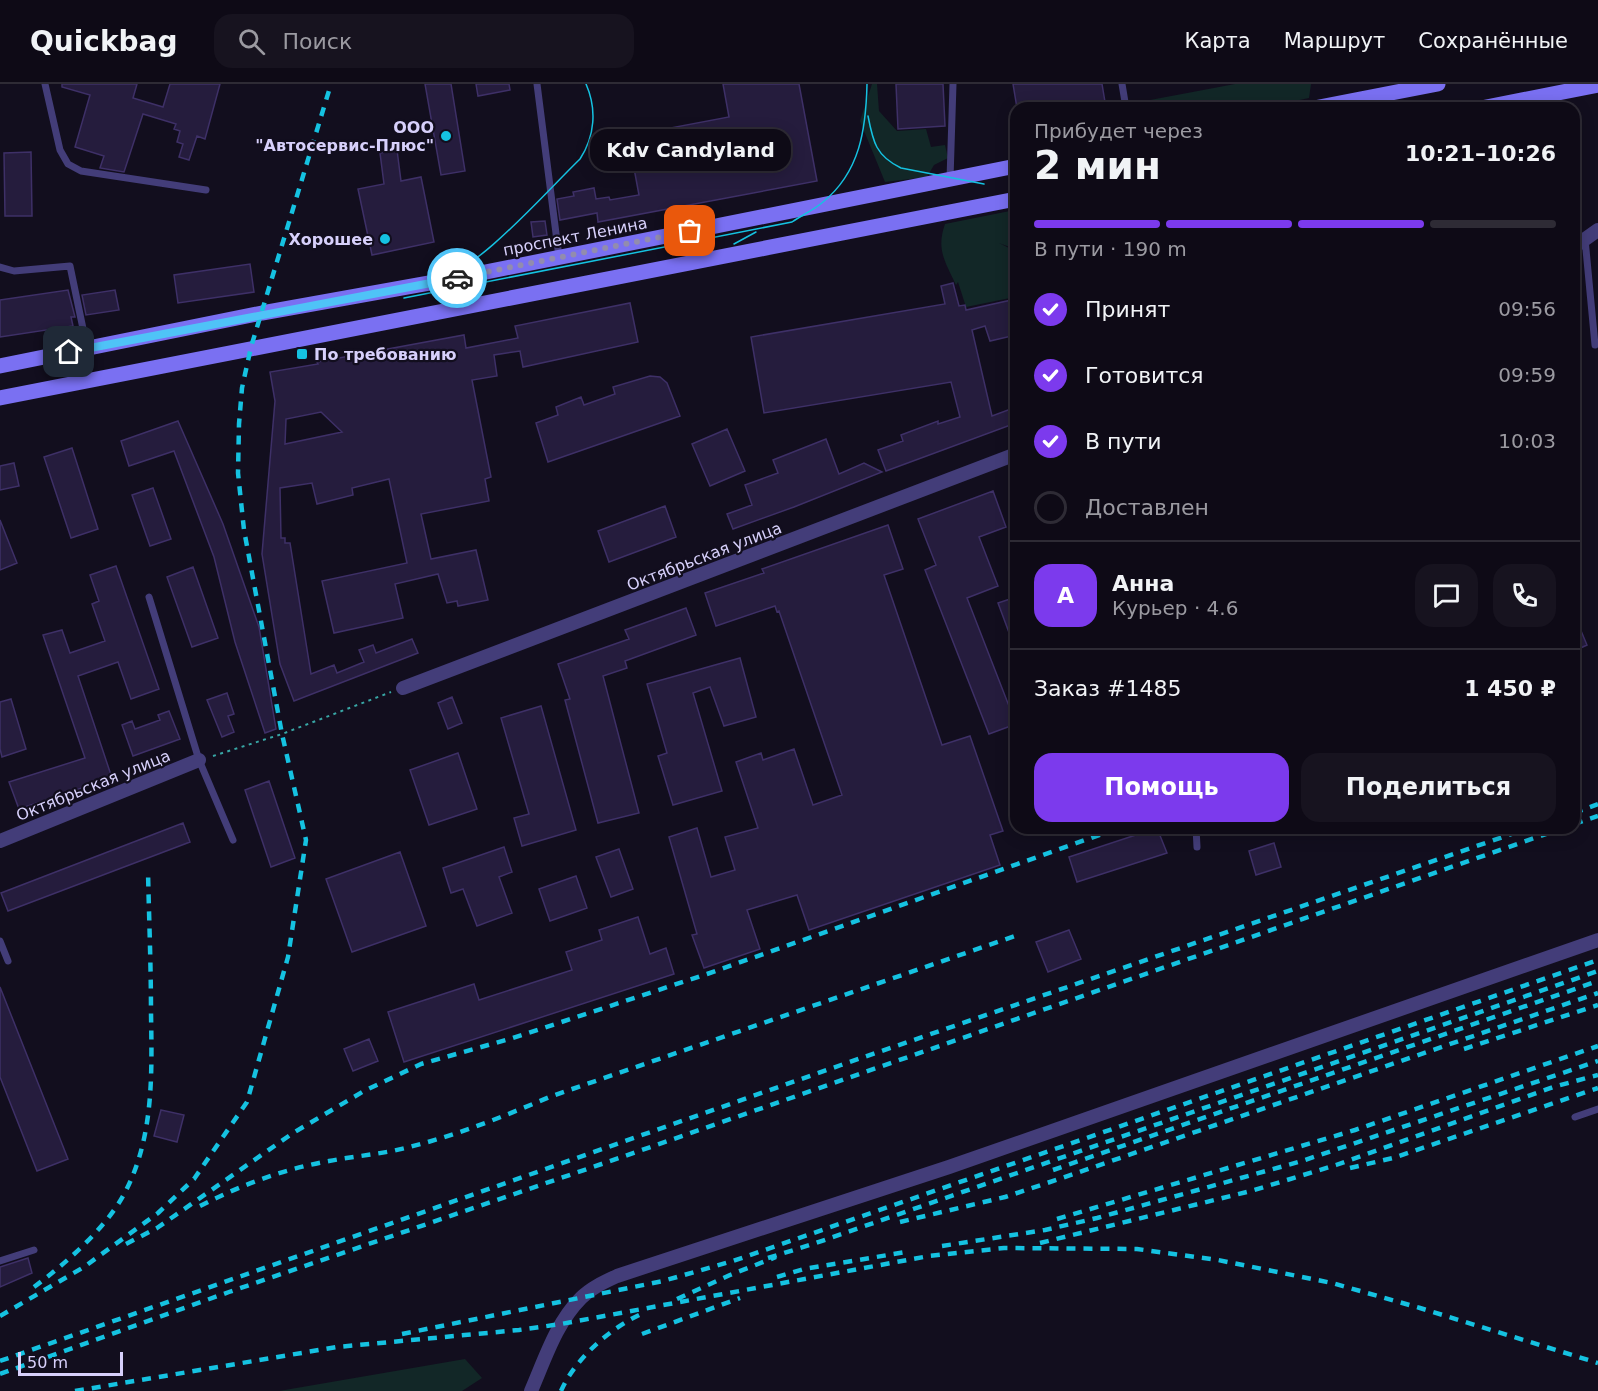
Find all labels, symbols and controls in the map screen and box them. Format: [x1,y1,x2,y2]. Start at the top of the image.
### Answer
search box [214,14,634,68]
text: Quickbag [30,25,178,58]
icon: search [235,25,268,58]
text: Поиск [283,29,352,54]
text: Карта [1185,29,1251,53]
text: Маршрут [1284,29,1385,53]
text: Сохранённые [1418,29,1568,53]
place label: ООО "Автосервис-Плюс" [255,118,434,155]
text: Прибудет через [1034,119,1203,143]
marker: ООО "Автосервис-Плюс" [439,129,453,143]
callout: Kdv Candyland [590,129,790,171]
text: Kdv Candyland [606,138,775,162]
text: 10:21–10:26 [1405,141,1556,166]
text: 2 мин [1034,143,1161,188]
pin [664,205,715,256]
street label: проспект Ленина [501,213,649,260]
icon: bag [673,214,706,247]
place label: Хорошее [289,230,373,249]
marker: Хорошее [378,232,392,246]
text: В пути · 190 m [1034,237,1187,261]
courier [427,248,487,308]
icon: car [441,262,474,295]
icon: check [1034,293,1067,326]
text: Принят [1085,297,1170,322]
text: 09:56 [1498,297,1556,321]
pin [43,326,94,377]
icon: home [52,335,85,368]
place label: По требованию [314,345,456,364]
marker: По требованию [295,347,309,361]
icon: check [1034,359,1067,392]
text: Готовится [1085,363,1204,388]
text: 09:59 [1498,363,1556,387]
icon: check [1034,425,1067,458]
text: В пути [1085,429,1162,454]
text: 10:03 [1498,429,1556,453]
text: Доставлен [1085,495,1209,520]
street label: Октябрьская улица [624,518,784,595]
button: chat [1415,564,1478,627]
button: phone [1493,564,1556,627]
text: Анна [1112,571,1174,596]
text: А [1057,583,1074,608]
text: Курьер · 4.6 [1112,596,1238,620]
text: Заказ #1485 [1034,676,1181,701]
text: 1 450 ₽ [1464,676,1556,701]
street label: Октябрьская улица [13,746,173,825]
button: Помощь [1034,753,1289,822]
button: Поделиться [1301,753,1556,822]
scale bar [18,1349,123,1376]
text: 50 m [27,1353,68,1372]

